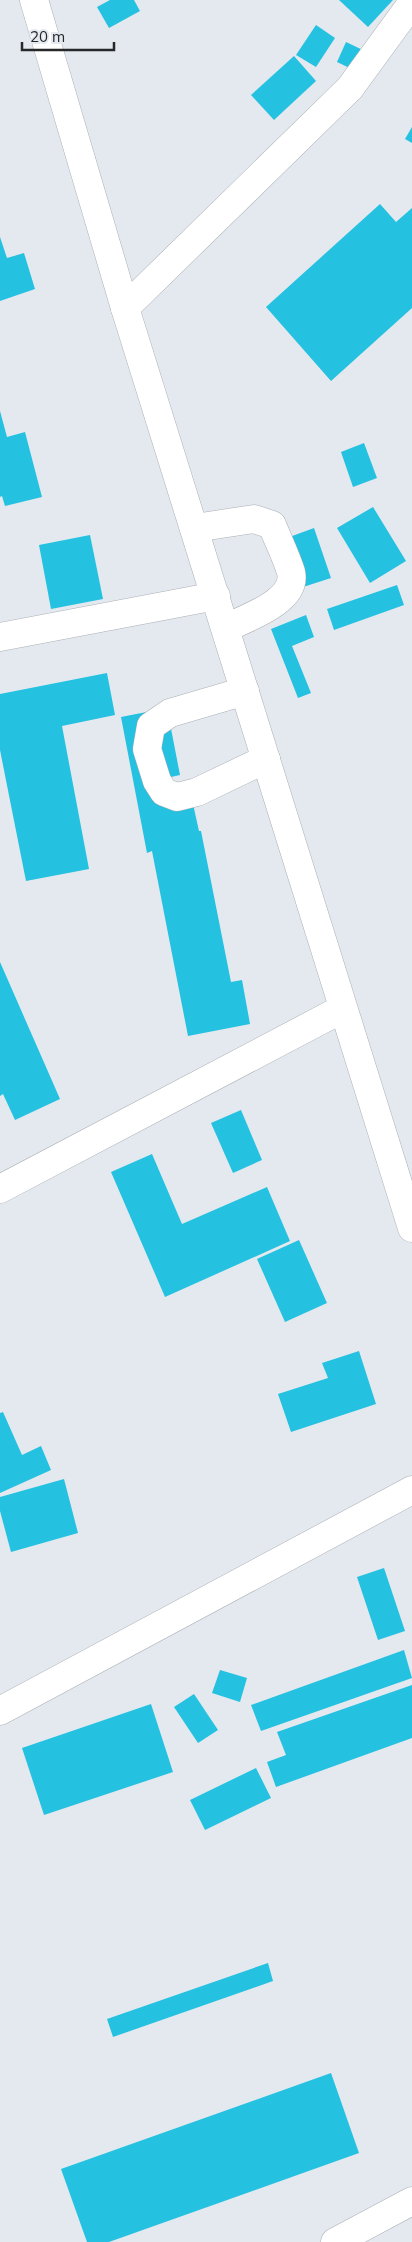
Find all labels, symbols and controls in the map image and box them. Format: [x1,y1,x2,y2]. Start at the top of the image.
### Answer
scale bar [22,20,115,52]
text: 20 m [30,27,65,46]

